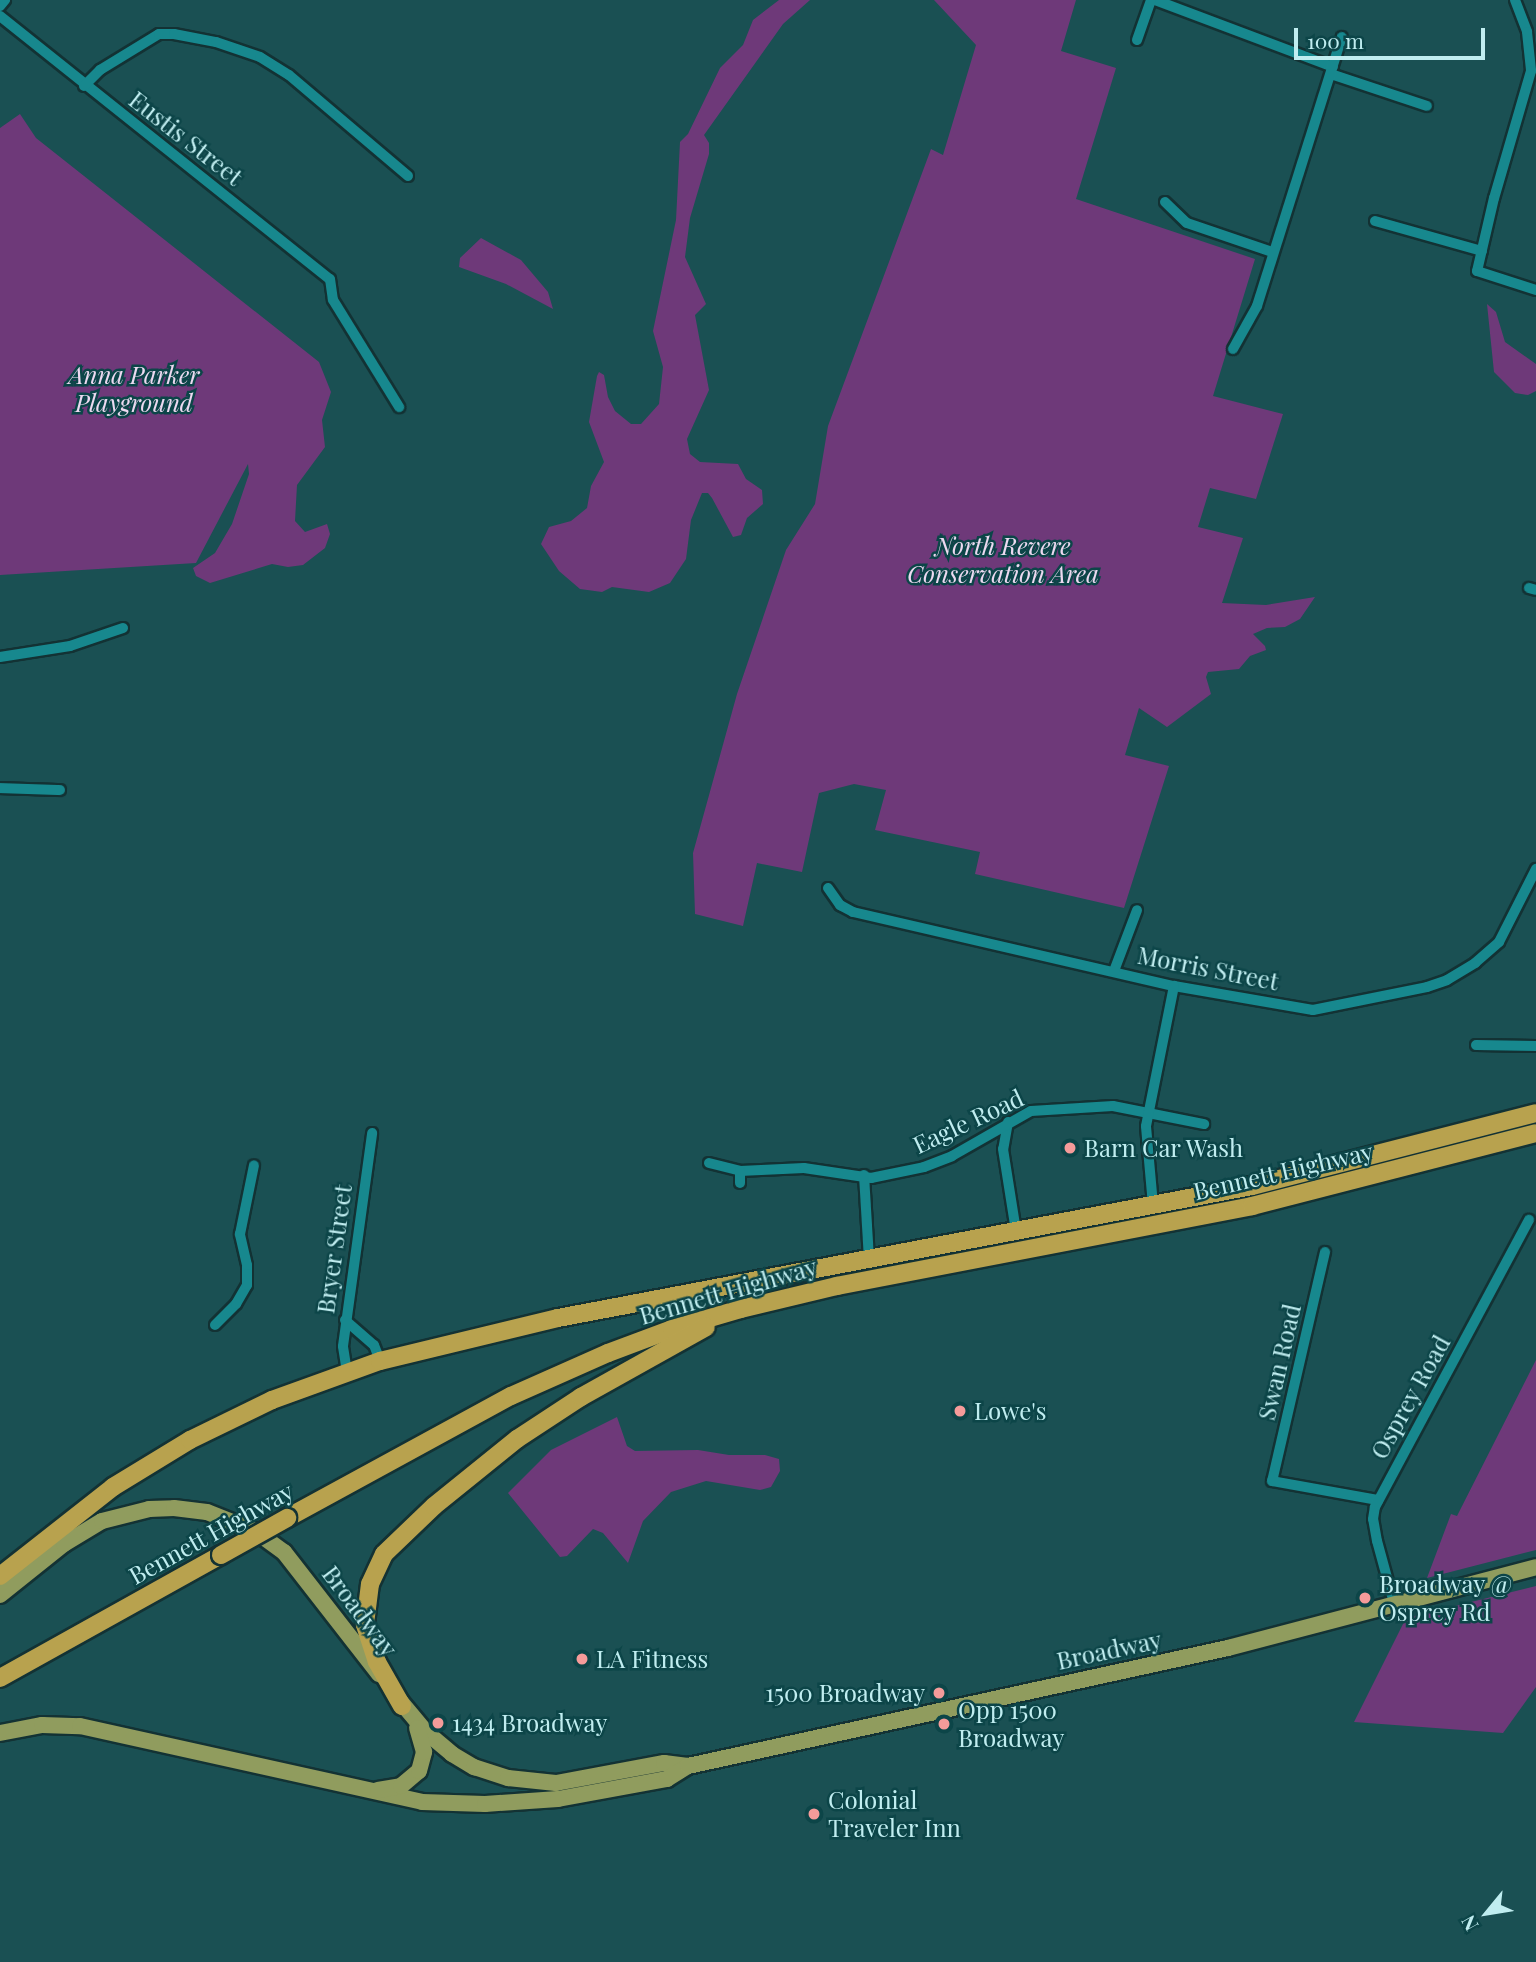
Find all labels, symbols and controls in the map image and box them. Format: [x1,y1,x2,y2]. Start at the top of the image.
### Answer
scale bar [1298,14,1489,58]
text: 100 m [1307,26,1364,54]
street label: Eustis Street [124,85,248,191]
park label: Anna Parker Playground [68,361,200,417]
park label: North Revere Conservation Area [907,532,1099,588]
street label: Morris Street [1135,940,1281,996]
street label: Eagle Road [908,1083,1028,1159]
place label: Barn Car Wash [1084,1134,1244,1162]
street label: Bennett Highway [1190,1136,1376,1206]
marker: Barn Car Wash [1062,1140,1078,1156]
street label: Bryer Street [311,1182,357,1316]
street label: Bennett Highway [636,1252,820,1330]
street label: Swan Road [1252,1301,1306,1423]
street label: Osprey Road [1364,1330,1456,1464]
place label: Lowe's [974,1397,1047,1425]
marker: Lowe's [952,1403,968,1419]
street label: Bennett Highway [124,1476,298,1590]
street label: Broadway [317,1560,403,1662]
place label: Broadway @ Osprey Rd [1379,1570,1512,1626]
marker: Broadway @ Osprey Rd [1357,1590,1373,1606]
street label: Broadway [1054,1625,1164,1675]
place label: LA Fitness [596,1645,708,1673]
marker: LA Fitness [574,1651,590,1667]
place label: 1500 Broadway [765,1679,925,1707]
marker: 1500 Broadway [931,1685,947,1701]
place label: Opp 1500 Broadway [958,1696,1064,1752]
place label: 1434 Broadway [452,1709,607,1737]
marker: 1434 Broadway [430,1715,446,1731]
marker: Opp 1500 Broadway [936,1716,952,1732]
place label: Colonial Traveler Inn [828,1786,961,1842]
marker: Colonial Traveler Inn [806,1806,822,1822]
north arrow [1452,1878,1522,1948]
text: N [1454,1911,1484,1936]

